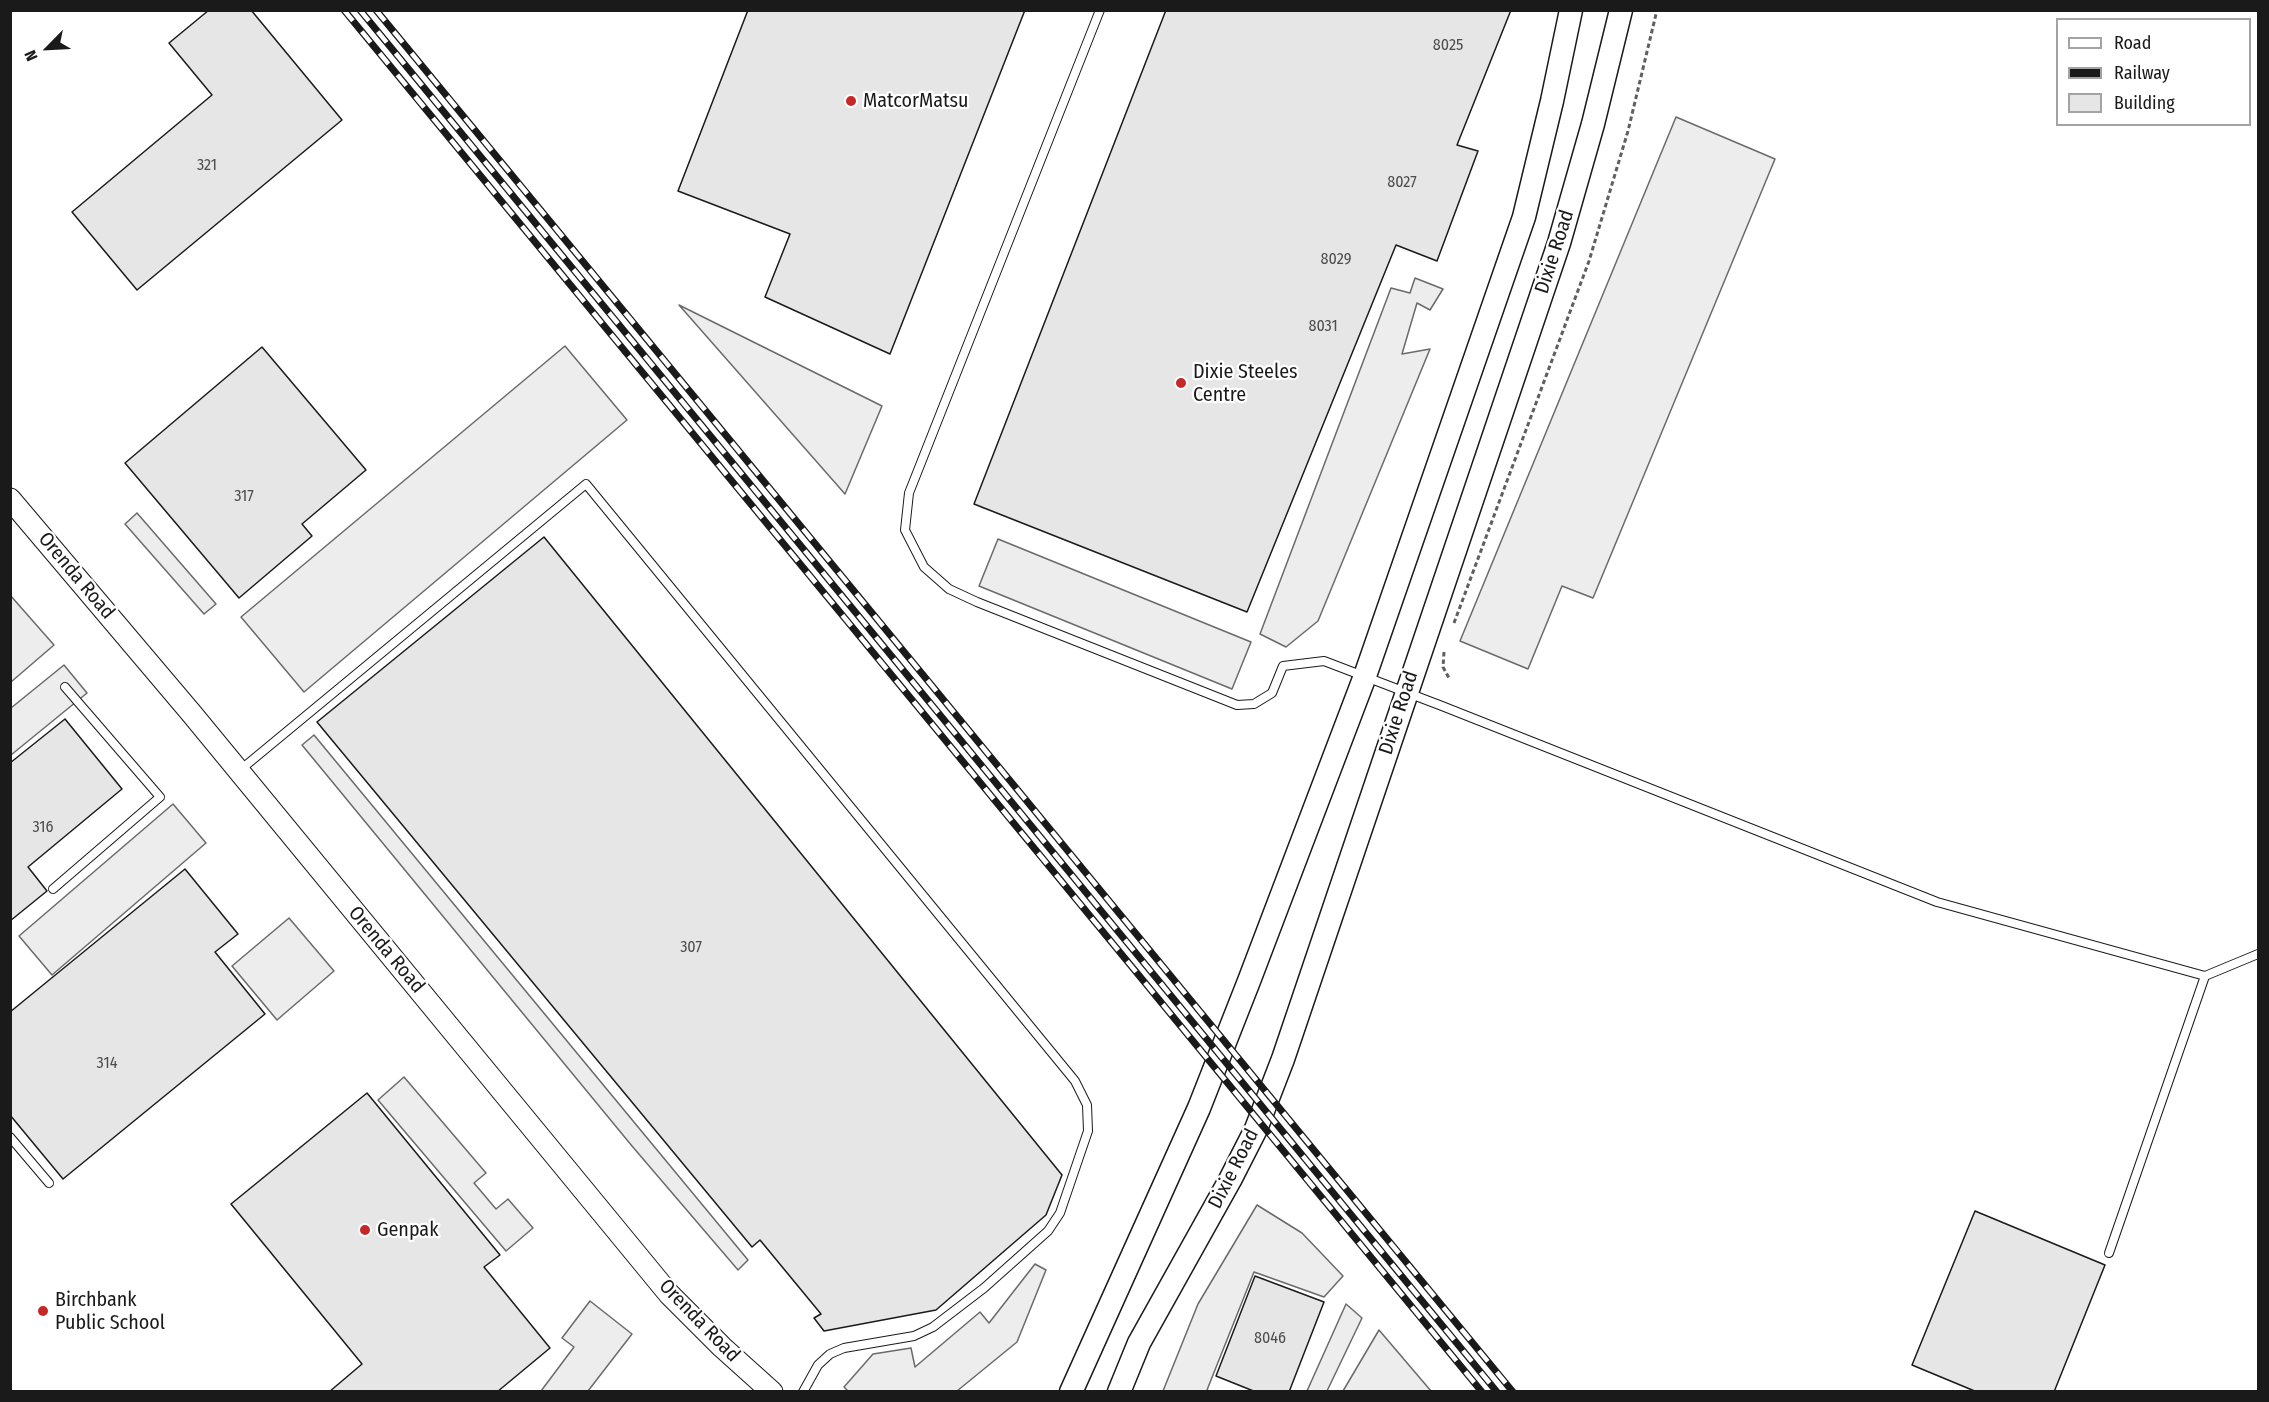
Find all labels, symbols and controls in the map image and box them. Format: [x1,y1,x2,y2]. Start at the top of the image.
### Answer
north arrow [18,18,78,78]
legend [2056,18,2251,126]
text: Road [2114,32,2151,54]
house number: 8025 [1433,36,1463,56]
text: N [20,47,42,64]
text: Railway [2114,62,2170,84]
place label: MatcorMatsu [863,89,968,113]
text: Building [2114,92,2175,114]
marker: MatcorMatsu [844,94,858,108]
house number: 321 [197,156,217,176]
house number: 8027 [1387,173,1417,193]
street label: Dixie Road [1530,207,1580,297]
house number: 8029 [1321,250,1351,270]
house number: 8031 [1308,317,1338,337]
place label: Dixie Steeles Centre [1193,360,1298,407]
marker: Dixie Steeles Centre [1174,376,1188,390]
house number: 317 [234,487,254,507]
street label: Orenda Road [33,528,119,624]
street label: Dixie Road [1374,668,1424,758]
house number: 316 [32,818,54,838]
street label: Orenda Road [343,902,429,998]
house number: 307 [680,938,702,958]
house number: 314 [97,1054,117,1074]
street label: Dixie Road [1204,1125,1264,1213]
place label: Genpak [377,1218,438,1242]
marker: Genpak [358,1223,372,1237]
street label: Orenda Road [654,1275,744,1367]
place label: Birchbank Public School [55,1288,165,1335]
marker: Birchbank Public School [36,1304,50,1318]
house number: 8046 [1254,1329,1286,1349]

